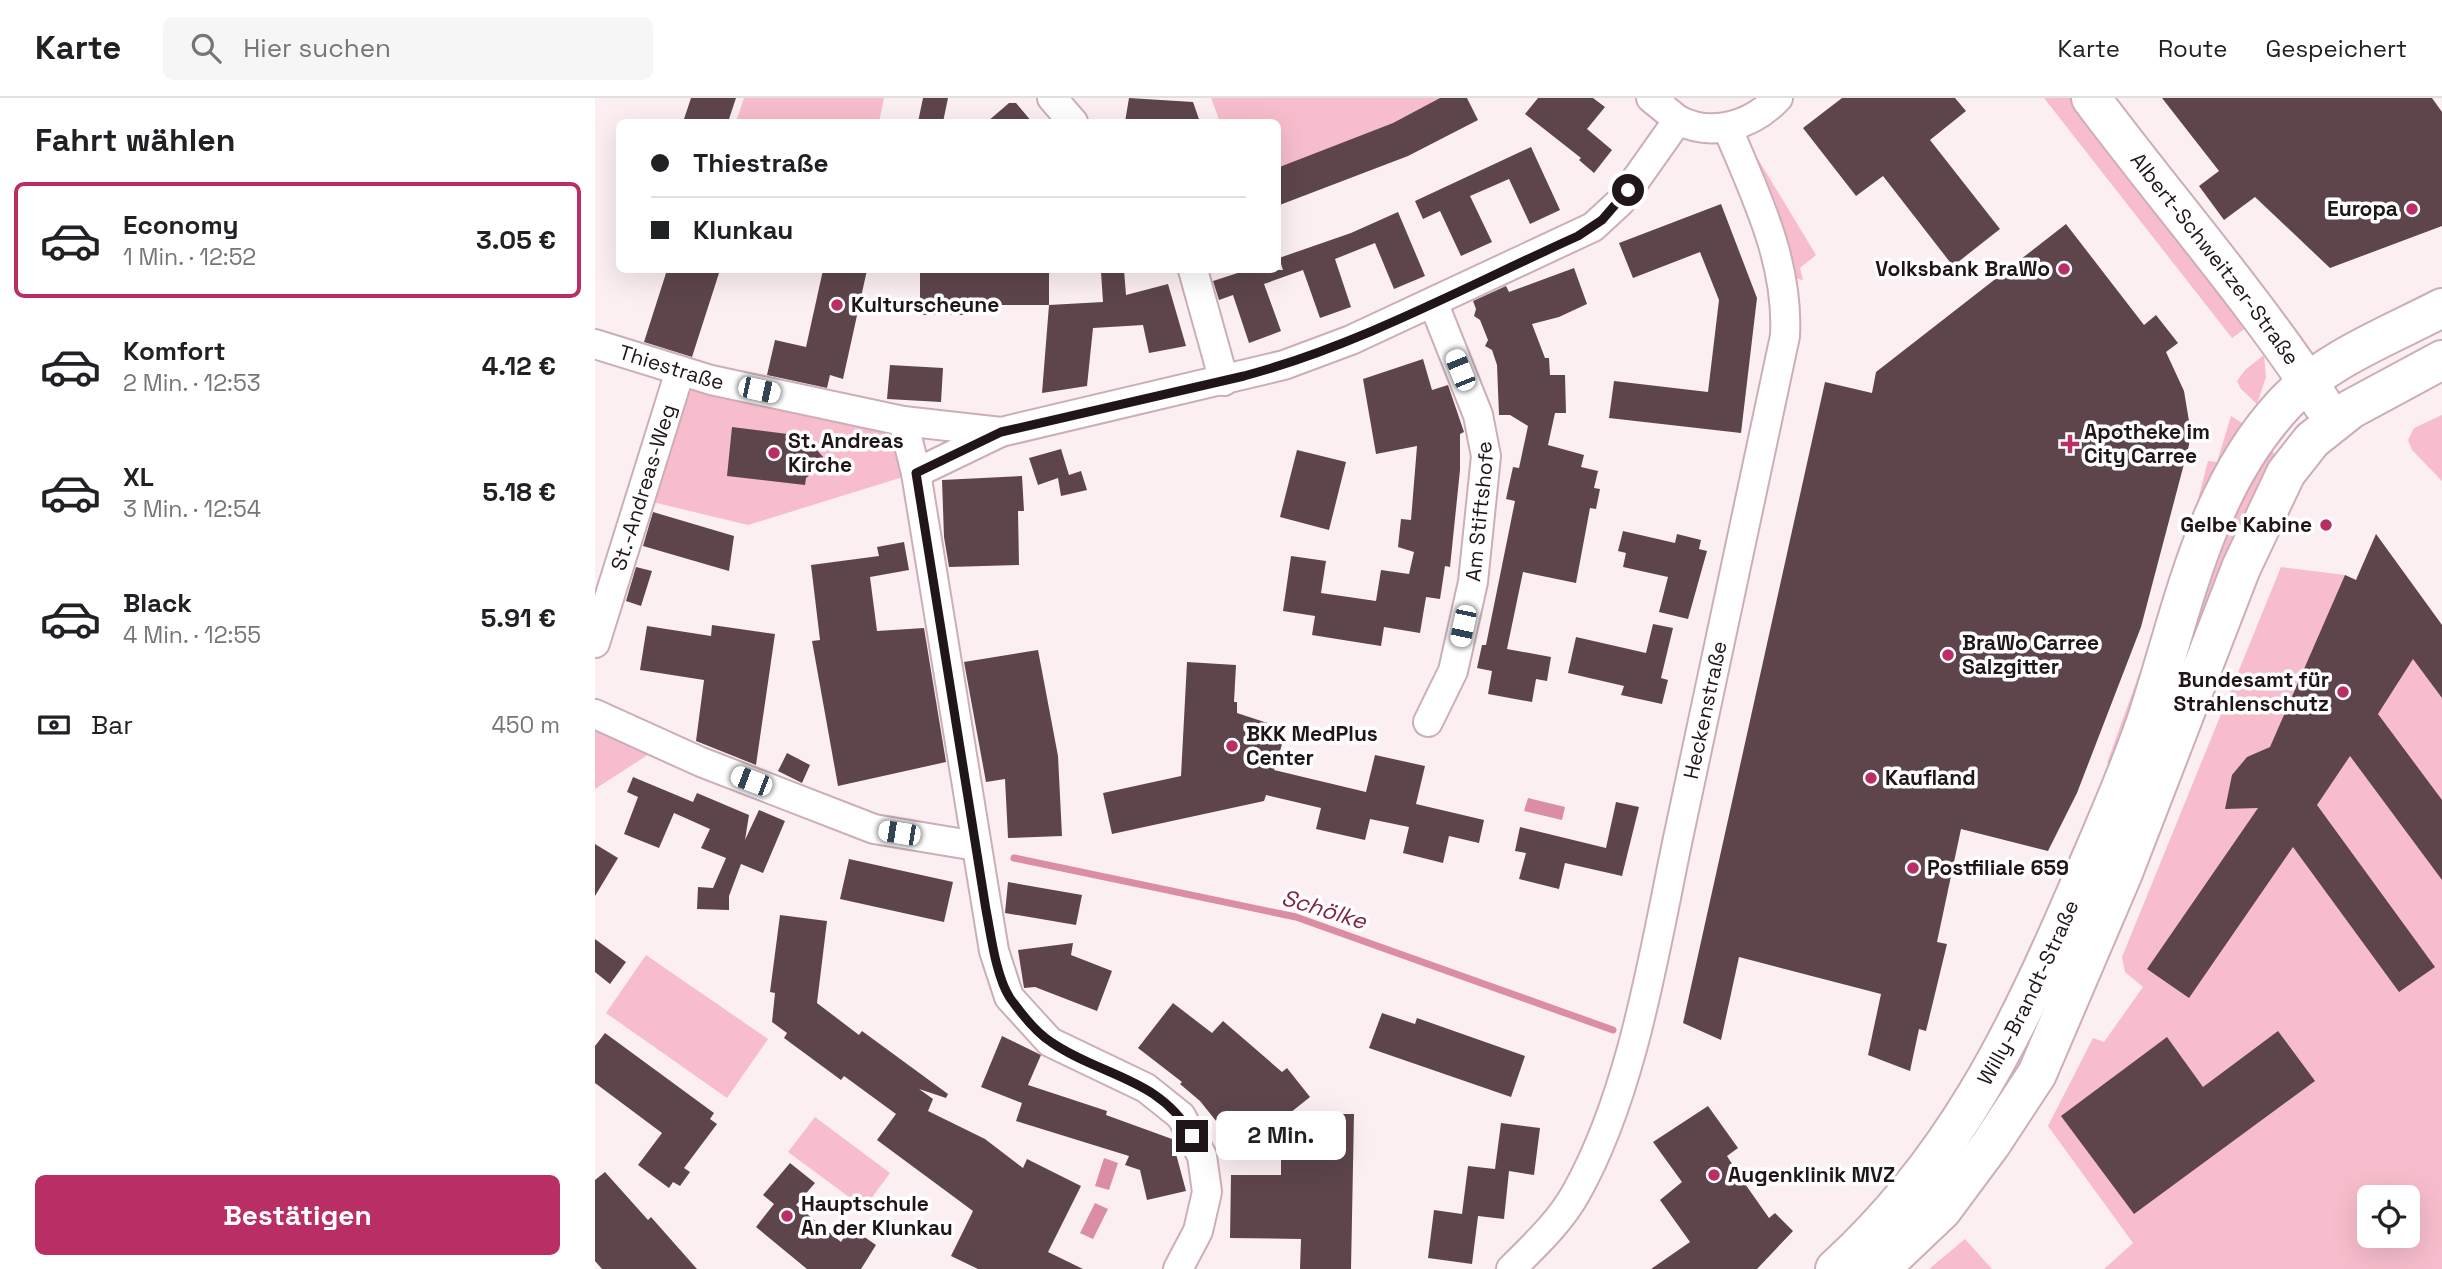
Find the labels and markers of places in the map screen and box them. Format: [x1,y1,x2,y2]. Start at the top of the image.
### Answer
place label: Europa [2327,195,2398,222]
marker: Europa [2404,201,2420,217]
place label: Volksbank BraWo [1875,255,2050,282]
marker: Volksbank BraWo [2056,261,2072,277]
place label: Kulturscheune [851,291,999,318]
marker: Kulturscheune [829,297,845,313]
place label: Apotheke im City Carree [2084,418,2210,469]
place label: St. Andreas Kirche [788,427,904,478]
marker: Apotheke im City Carree [2062,436,2078,452]
marker: St. Andreas Kirche [766,445,782,461]
place label: Gelbe Kabine [2180,511,2312,538]
marker: Gelbe Kabine [2318,517,2334,533]
place label: BraWo Carree Salzgitter [1962,629,2099,680]
marker: BraWo Carree Salzgitter [1940,647,1956,663]
place label: Bundesamt für Strahlenschutz [2173,666,2329,717]
marker: Bundesamt für Strahlenschutz [2335,684,2351,700]
place label: BKK MedPlus Center [1246,720,1378,771]
marker: BKK MedPlus Center [1224,738,1240,754]
place label: Kaufland [1885,764,1976,791]
marker: Kaufland [1863,770,1879,786]
place label: Postfiliale 659 [1927,854,2069,881]
marker: Postfiliale 659 [1905,860,1921,876]
place label: Augenklinik MVZ [1728,1161,1895,1188]
marker: Augenklinik MVZ [1706,1167,1722,1183]
place label: Hauptschule An der Klunkau [801,1190,953,1241]
marker: Hauptschule An der Klunkau [779,1208,795,1224]

